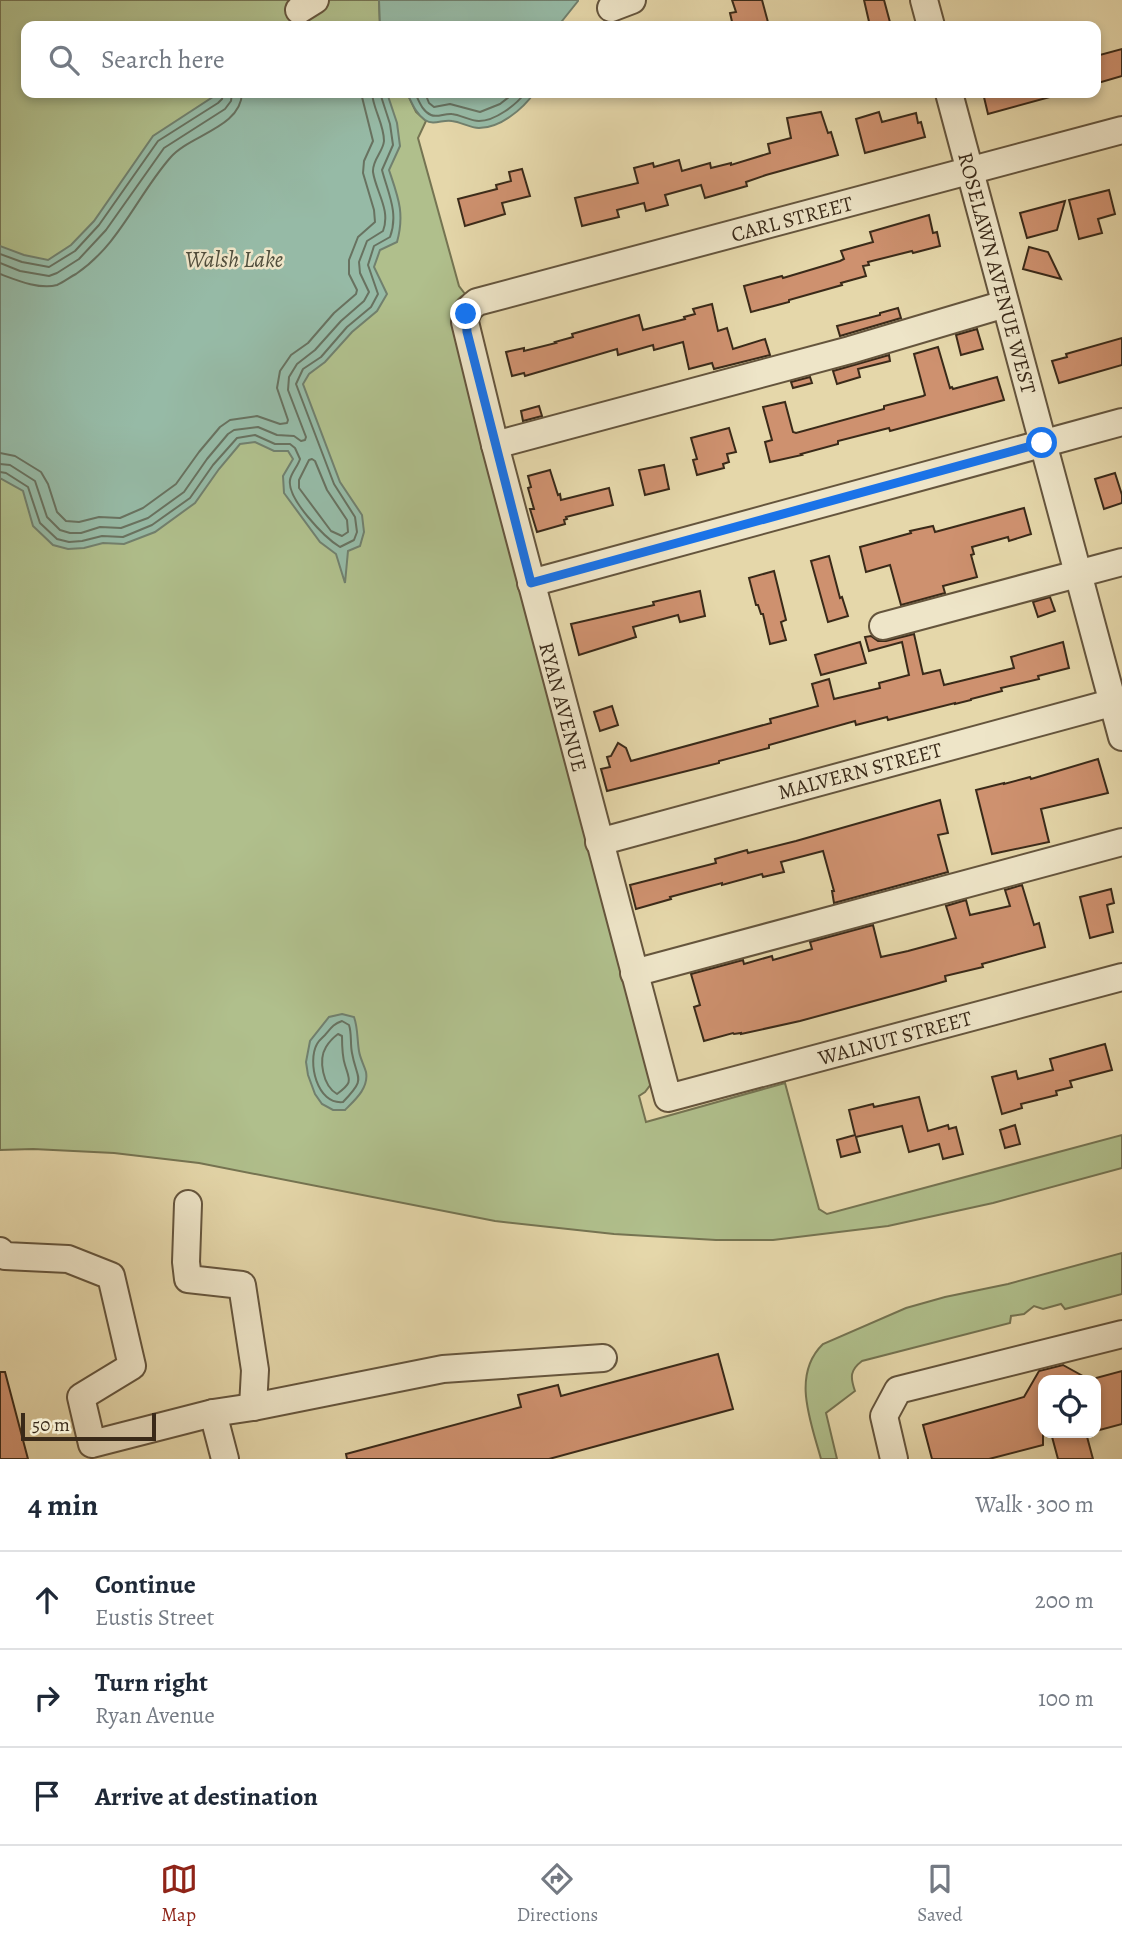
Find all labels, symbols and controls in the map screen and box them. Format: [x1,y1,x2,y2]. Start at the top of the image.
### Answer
search box [21,21,1101,98]
icon: search [45,41,83,79]
text: Search here [101,42,225,77]
street label: ROSELAWN AVENUE WEST [951,149,1043,398]
street label: CARL STREET [728,189,856,249]
water label: Walsh Lake [185,244,283,275]
route end [450,298,481,329]
route start [1026,427,1057,458]
street label: RYAN AVENUE [532,639,594,775]
street label: MALVERN STREET [775,735,946,806]
street label: WALNUT STREET [814,1004,975,1072]
map controls [1038,1375,1101,1438]
button: locate [1038,1375,1101,1438]
scale bar [21,1410,156,1442]
text: 50 m [32,1412,70,1438]
text: 4 min [28,1485,98,1525]
text: Walk · 300 m [975,1489,1094,1520]
text: Continue [95,1567,196,1602]
icon: ahead [28,1581,66,1619]
text: 200 m [1035,1585,1094,1616]
text: Eustis Street [95,1602,214,1633]
text: Turn right [95,1665,208,1700]
icon: right [28,1679,66,1717]
text: 100 m [1038,1683,1094,1714]
text: Ryan Avenue [95,1700,215,1731]
icon: arrive [28,1777,66,1815]
text: Arrive at destination [95,1779,318,1814]
tab: Map [160,1860,198,1928]
tab: Directions [517,1860,598,1928]
tab: Saved [917,1860,962,1928]

